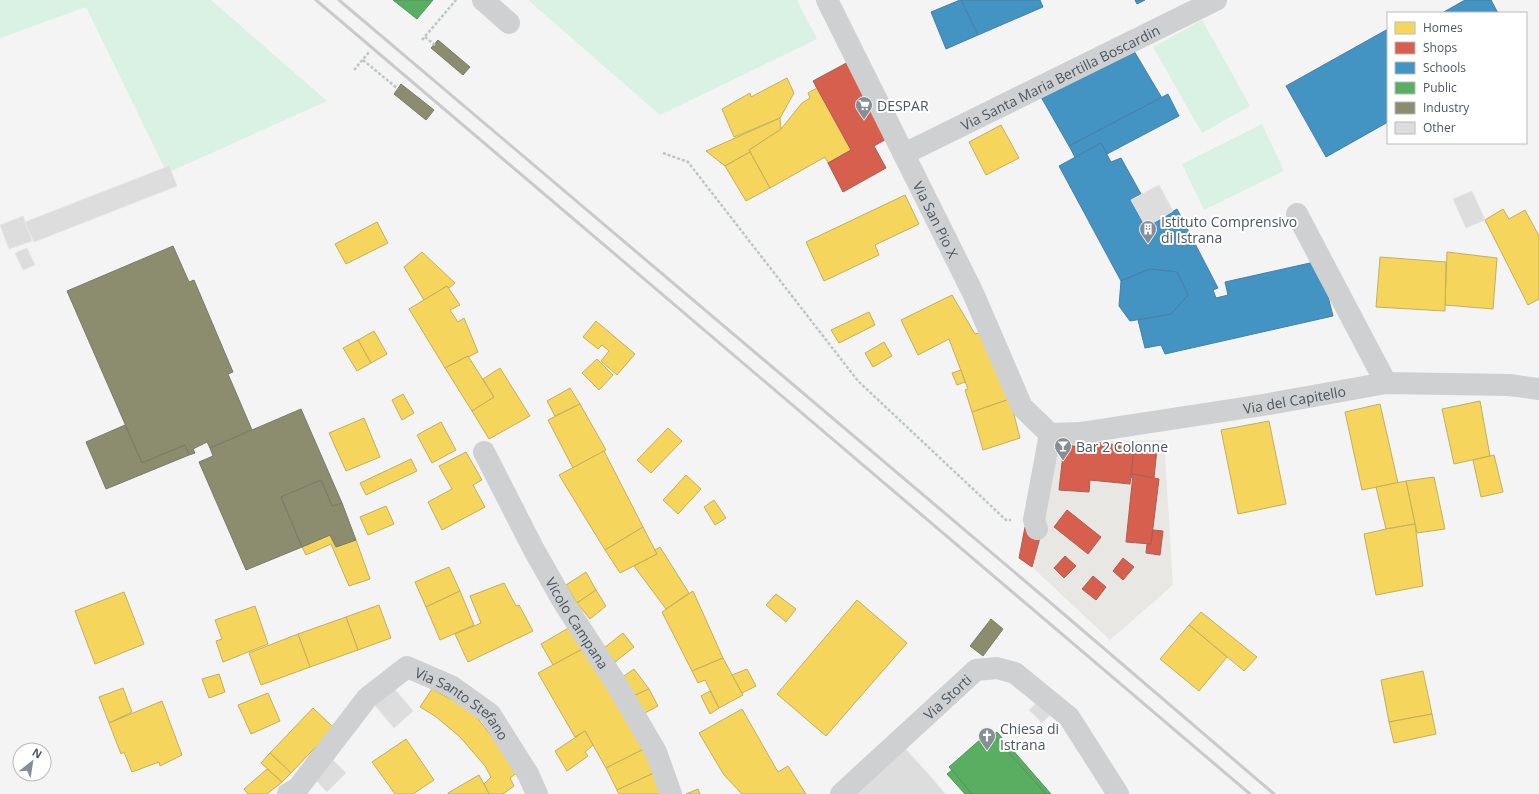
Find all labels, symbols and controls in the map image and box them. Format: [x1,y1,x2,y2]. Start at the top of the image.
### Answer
legend [1387,12,1527,144]
text: Homes [1423,19,1463,36]
street label: Via Santa Maria Bertilla Boscardin [957,20,1163,134]
text: Shops [1423,39,1458,56]
text: Schools [1423,59,1466,76]
text: Public [1423,79,1457,96]
supermarket icon: DESPAR [854,95,874,120]
place label: DESPAR [877,96,929,115]
text: Industry [1423,99,1470,116]
text: Other [1423,119,1456,136]
street label: Via San Pio X [909,178,964,262]
place label: Istituto Comprensivo di Istrana [1161,212,1297,247]
building icon: Istituto Comprensivo di Istrana [1138,219,1158,244]
street label: Via del Capitello [1242,381,1347,417]
bar icon: Bar 2 Colonne [1053,436,1073,461]
place label: Bar 2 Colonne [1076,437,1168,456]
street label: Vicolo Campana [542,574,614,672]
street label: Via Santo Stefano [412,662,513,743]
street label: Via Storti [919,670,975,723]
place label: Chiesa di Istrana [1000,719,1059,754]
church icon: Chiesa di Istrana [977,726,997,751]
north arrow [12,742,52,782]
text: N [30,744,45,762]

